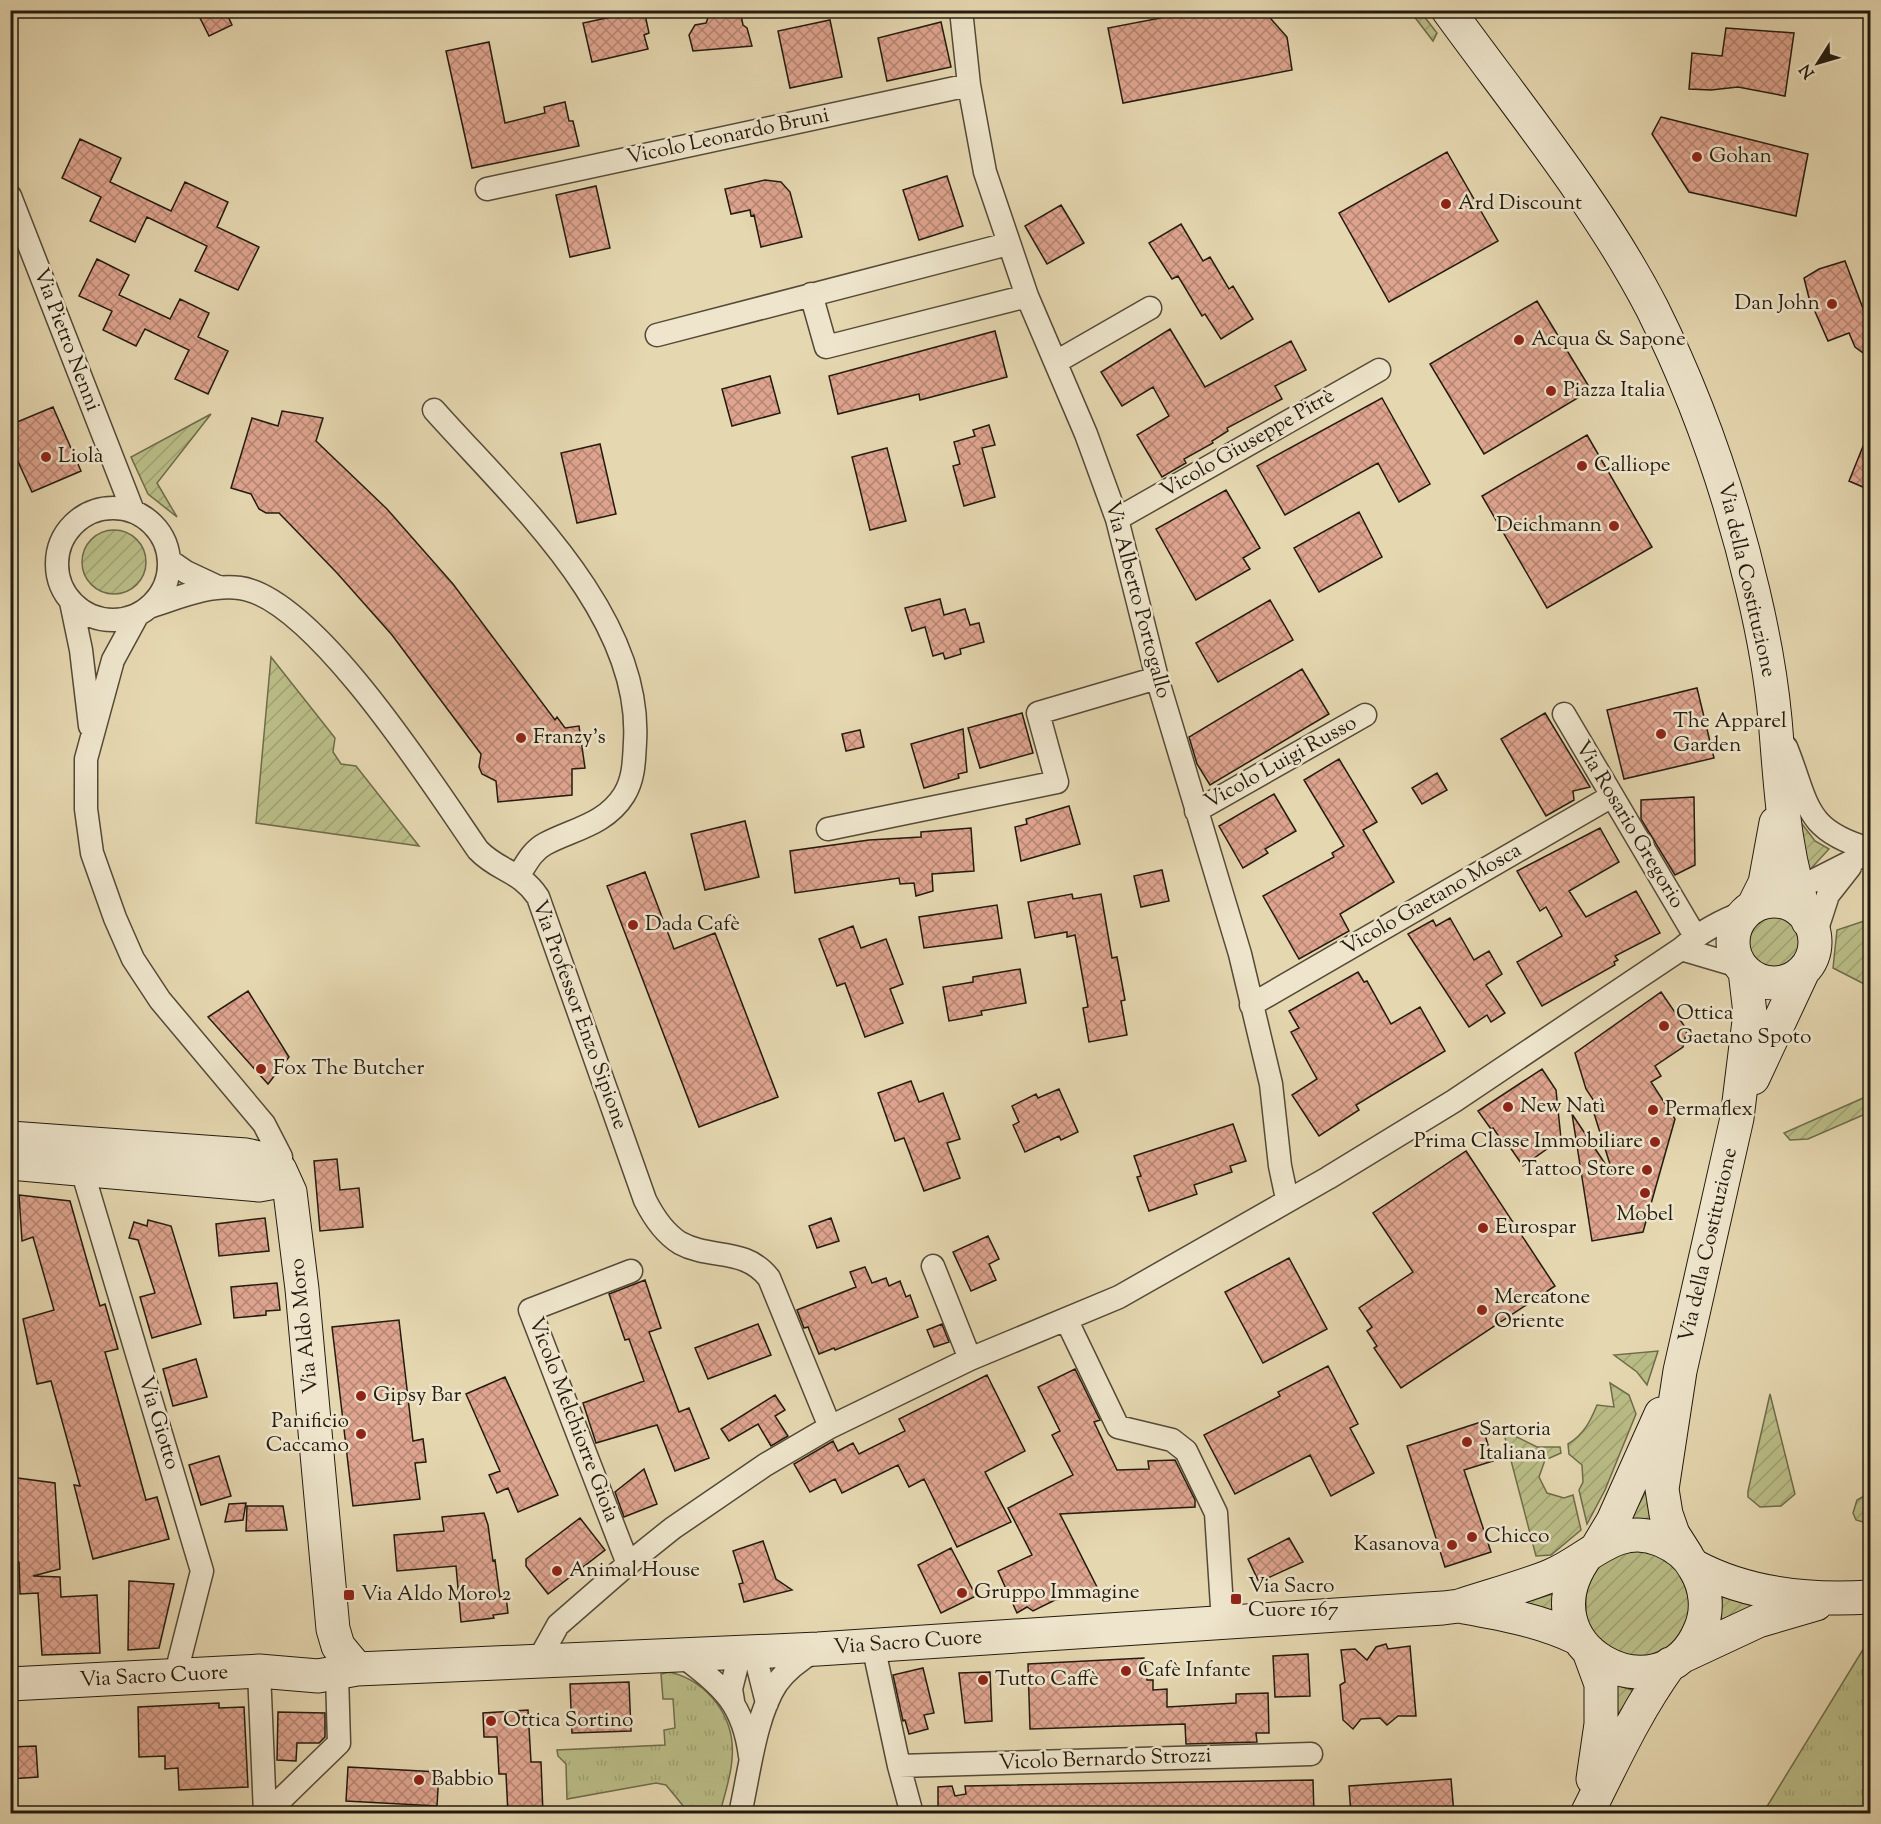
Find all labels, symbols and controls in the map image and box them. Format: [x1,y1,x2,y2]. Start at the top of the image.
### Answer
north arrow [1788,33,1848,93]
text: N [1795,58,1821,83]
street label: Vicolo Leonardo Bruni [624,101,832,173]
place label: Gohan [1709,142,1772,172]
marker: Gohan [1690,150,1704,164]
place label: Ard Discount [1458,189,1582,219]
marker: Ard Discount [1439,197,1453,211]
street label: Via Pietro Nenni [25,264,107,416]
place label: Dan John [1735,289,1820,319]
marker: Dan John [1825,297,1839,311]
place label: Acqua & Sapone [1531,325,1686,355]
marker: Acqua & Sapone [1512,333,1526,347]
place label: Piazza Italia [1563,376,1666,406]
street label: Vicolo Giuseppe Pitrè [1155,382,1341,506]
marker: Piazza Italia [1544,384,1558,398]
place label: Liolà [58,442,104,472]
marker: Liolà [39,450,53,464]
place label: Calliope [1594,451,1671,481]
marker: Calliope [1575,459,1589,473]
street label: Via della Costituzione [1709,480,1783,680]
street label: Via Alberto Portogallo [1096,498,1178,702]
place label: Deichmann [1496,511,1602,541]
marker: Deichmann [1607,519,1621,533]
place label: The Apparel Garden [1673,707,1787,761]
street label: Vicolo Luigi Russo [1199,709,1363,817]
place label: Franzy's [533,723,606,753]
marker: The Apparel Garden [1654,727,1668,741]
marker: Franzy's [514,731,528,745]
street label: Via Rosario Gregorio [1567,735,1691,915]
street label: Vicolo Gaetano Mosca [1337,836,1528,964]
street label: Via Professor Enzo Sipione [524,896,634,1134]
place label: Dada Cafè [645,910,740,940]
marker: Dada Cafè [626,918,640,932]
place label: Ottica Gaetano Spoto [1676,999,1812,1053]
marker: Ottica Gaetano Spoto [1657,1019,1671,1033]
place label: Fox The Butcher [273,1054,425,1084]
marker: Fox The Butcher [254,1062,268,1076]
place label: New Natì [1520,1092,1605,1122]
place label: Permaflex [1665,1095,1753,1125]
marker: New Natì [1501,1100,1515,1114]
marker: Permaflex [1646,1103,1660,1117]
place label: Prima Classe Immobiliare [1414,1127,1643,1157]
marker: Prima Classe Immobiliare [1648,1135,1662,1149]
street label: Via della Costituzione [1672,1145,1746,1345]
place label: Tattoo Store [1522,1155,1635,1185]
marker: Tattoo Store [1640,1163,1654,1177]
marker: Mobel [1638,1186,1652,1200]
place label: Mobel [1616,1200,1674,1230]
place label: Eurospar [1495,1213,1576,1243]
marker: Eurospar [1476,1221,1490,1235]
street label: Via Aldo Moro [283,1257,327,1395]
place label: Mercatone Oriente [1494,1283,1590,1337]
marker: Mercatone Oriente [1475,1303,1489,1317]
street label: Vicolo Melchiorre Gioia [520,1313,626,1527]
street label: Via Giotto [130,1373,186,1473]
place label: Gipsy Bar [373,1381,461,1411]
marker: Gipsy Bar [354,1389,368,1403]
place label: Panificio Caccamo [266,1407,349,1461]
place label: Sartoria Italiana [1479,1415,1551,1469]
marker: Panificio Caccamo [354,1427,368,1441]
marker: Sartoria Italiana [1460,1435,1474,1449]
place label: Chicco [1484,1522,1550,1552]
place label: Kasanova [1353,1530,1440,1560]
marker: Chicco [1465,1530,1479,1544]
marker: Kasanova [1445,1538,1459,1552]
place label: Animal House [569,1556,700,1586]
marker: Animal House [550,1564,564,1578]
place label: Via Sacro Cuore 167 [1248,1572,1339,1626]
place label: Gruppo Immagine [974,1578,1139,1608]
place label: Via Aldo Moro 2 [361,1580,511,1610]
marker: Gruppo Immagine [955,1586,969,1600]
marker: Via Aldo Moro 2 [342,1588,356,1602]
marker: Via Sacro Cuore 167 [1229,1592,1243,1606]
street label: Via Sacro Cuore [833,1623,983,1663]
place label: Cafè Infante [1138,1656,1251,1686]
street label: Via Sacro Cuore [79,1658,229,1696]
marker: Cafè Infante [1119,1664,1133,1678]
place label: Tutto Caffè [995,1665,1099,1695]
marker: Tutto Caffè [976,1673,990,1687]
place label: Ottica Sortino [503,1706,634,1736]
marker: Ottica Sortino [484,1714,498,1728]
street label: Vicolo Bernardo Strozzi [998,1741,1212,1779]
place label: Babbio [431,1765,494,1795]
marker: Babbio [412,1773,426,1787]

